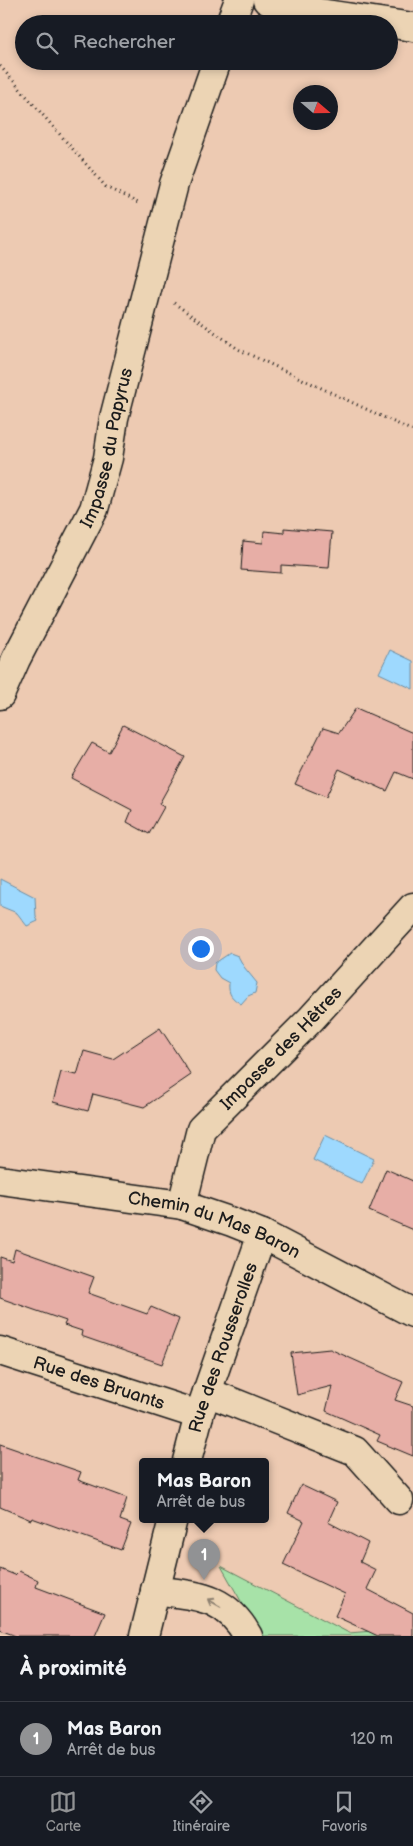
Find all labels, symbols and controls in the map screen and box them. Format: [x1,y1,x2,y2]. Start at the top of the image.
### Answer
search box [15,15,398,70]
icon: search [33,29,61,57]
text: Rechercher [73,31,175,54]
north arrow [293,85,338,130]
street label: Impasse du Papyrus [76,366,137,531]
your location [188,936,214,962]
street label: Impasse des Hêtres [216,982,346,1114]
street label: Chemin du Mas Baron [127,1187,304,1263]
street label: Rue des Rousserolles [184,1260,262,1435]
street label: Rue des Bruants [31,1352,167,1414]
popup [139,1458,269,1523]
text: Mas Baron [157,1470,251,1493]
text: Arrêt de bus [157,1493,245,1512]
pin: 1 [188,1539,220,1580]
one-way arrow [208,1597,222,1607]
text: À proximité [20,1656,127,1681]
text: Mas Baron [67,1718,162,1741]
text: 1 [33,1730,39,1749]
text: 120 m [350,1730,393,1749]
text: Arrêt de bus [67,1741,156,1760]
tab: Carte [46,1788,81,1835]
tab: Itinéraire [173,1788,230,1835]
tab: Favoris [322,1788,367,1835]

